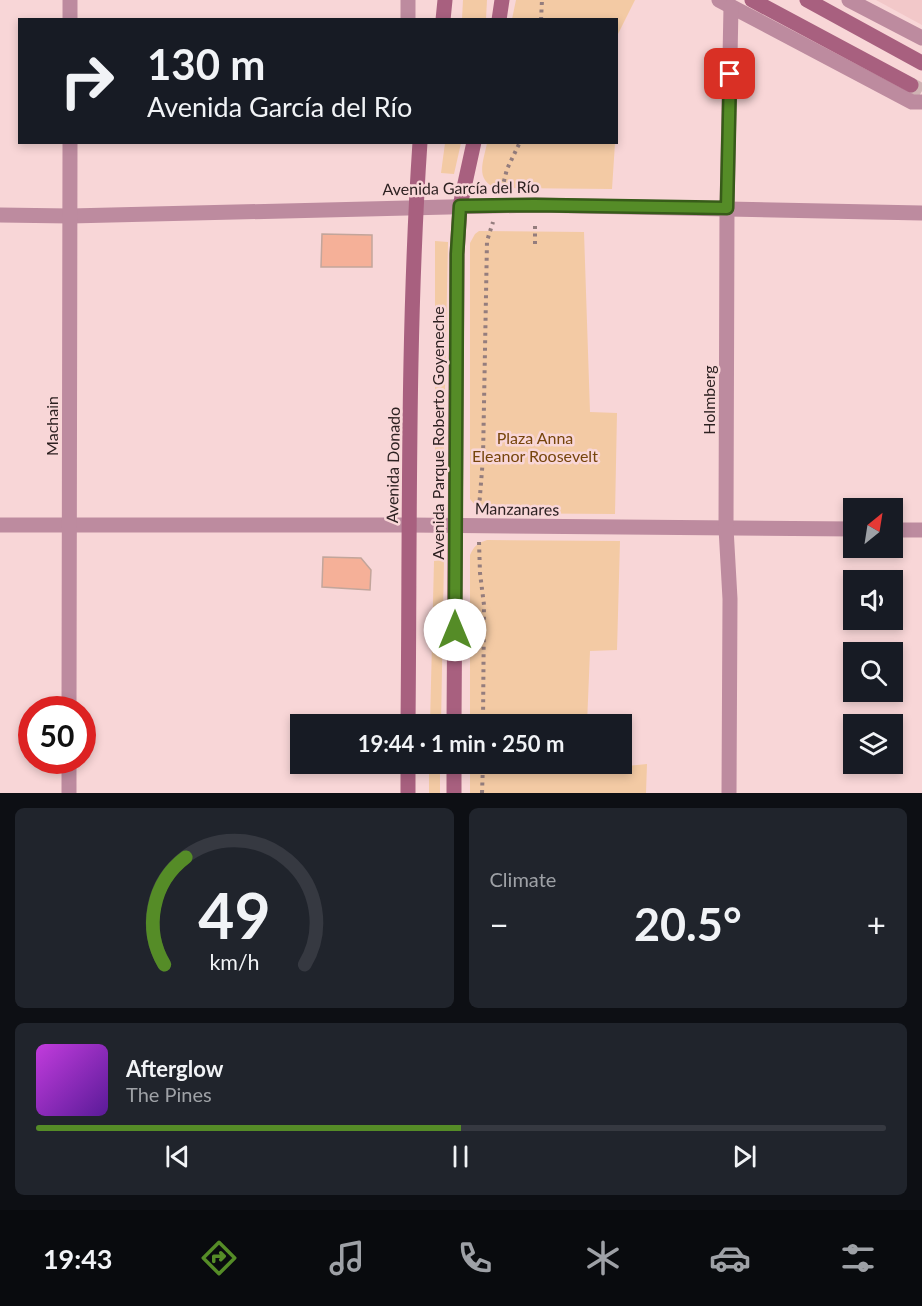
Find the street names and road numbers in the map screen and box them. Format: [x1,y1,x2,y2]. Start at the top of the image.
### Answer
street label: Avenida García del Río [382,177,540,198]
street label: Avenida Parque Roberto Goyeneche [428,306,447,560]
street label: Holmberg [699,365,718,435]
street label: Machain [42,396,61,456]
street label: Avenida Donado [382,407,403,523]
street label: Manzanares [475,498,559,519]

